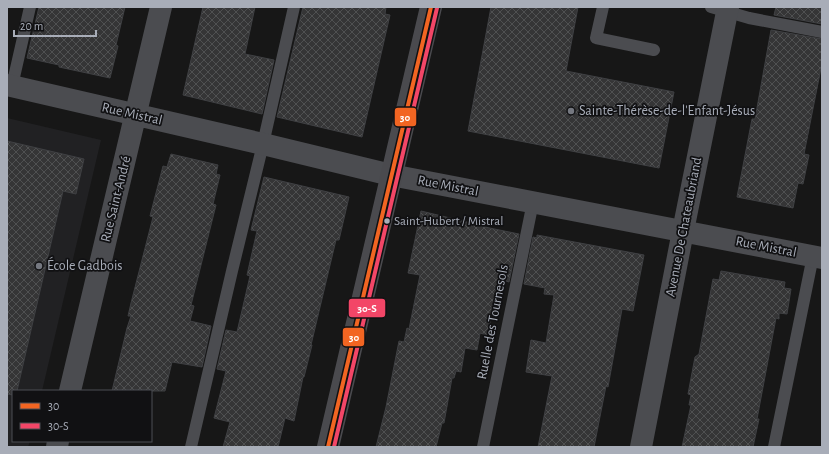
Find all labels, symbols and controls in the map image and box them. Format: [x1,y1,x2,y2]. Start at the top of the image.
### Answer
scale bar [14,12,96,38]
text: 20 m [20,20,43,32]
street label: Rue Mistral [100,100,164,128]
place label: Sainte-Thérèse-de-l'Enfant-Jésus [579,104,755,118]
marker: Sainte-Thérèse-de-l'Enfant-Jésus [566,106,576,116]
line badge: 30 [394,107,417,127]
text: 30 [400,112,410,123]
street label: Rue Saint-André [99,155,133,243]
street label: Avenue De Chateaubriand [664,156,704,298]
street label: Rue Mistral [416,173,480,199]
place label: Saint-Hubert / Mistral [394,215,503,228]
marker: Saint-Hubert / Mistral [382,216,392,226]
street label: Rue Mistral [734,234,798,260]
place label: École Gadbois [47,256,122,273]
marker: École Gadbois [34,261,44,271]
street label: Ruelle des Tournesols [475,263,511,381]
line badge: 30-S [348,298,386,318]
text: 30-S [357,303,377,314]
line badge: 30 [342,327,365,347]
text: 30 [349,332,359,343]
legend [12,390,152,442]
text: 30 [48,400,59,412]
text: 30-S [48,420,69,432]

